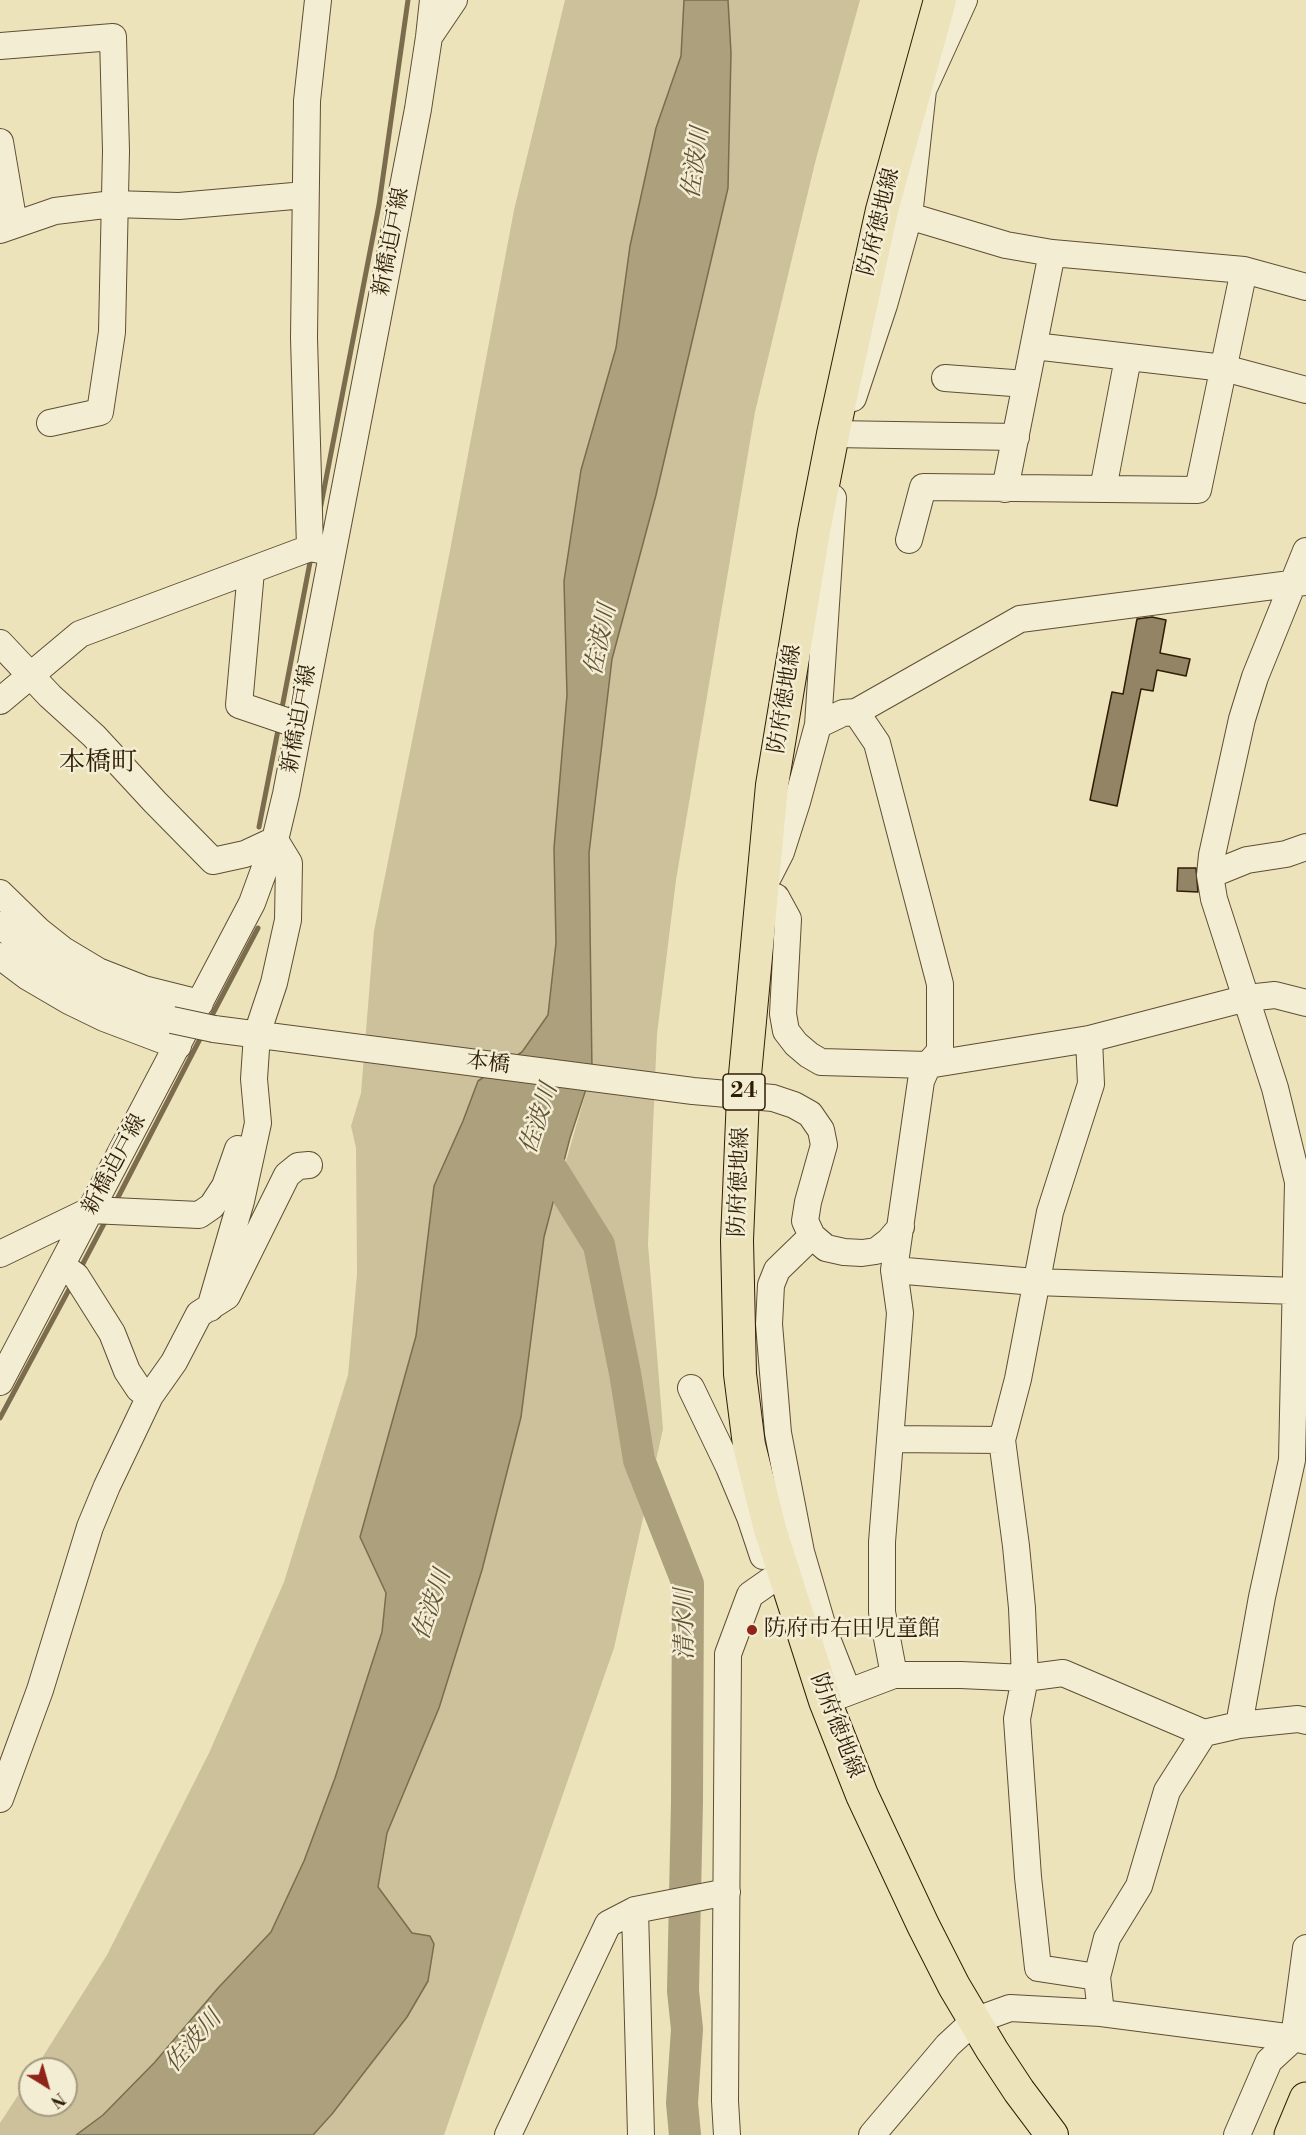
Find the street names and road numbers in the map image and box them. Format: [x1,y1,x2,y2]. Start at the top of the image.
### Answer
street label: 防府徳地線 [854,165,906,279]
street label: 新橋迫戸線 [369,185,415,299]
street label: 防府徳地線 [764,643,808,755]
street label: 新橋迫戸線 [277,663,323,775]
street label: 本橋 [465,1048,511,1080]
road number: 24 [723,1074,765,1110]
street label: 新橋迫戸線 [78,1110,152,1220]
street label: 防府徳地線 [725,1127,755,1237]
street label: 防府徳地線 [804,1670,868,1782]

